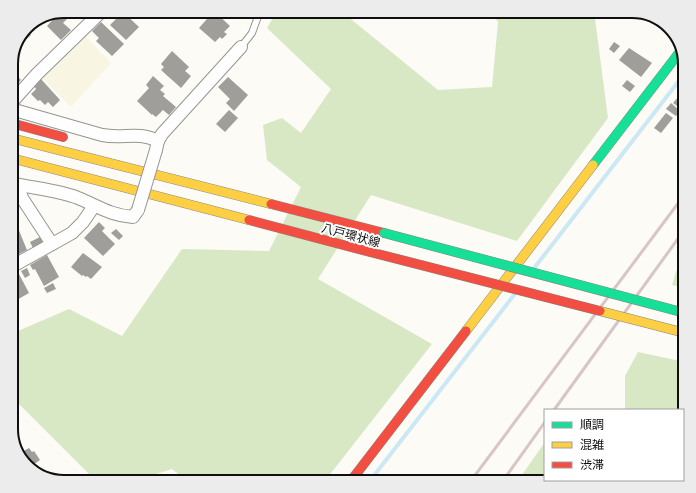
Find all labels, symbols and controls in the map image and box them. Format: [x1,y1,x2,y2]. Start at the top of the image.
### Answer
street label: 八戸環状線 [320,219,382,251]
legend [544,409,684,481]
text: 順調 [580,416,604,433]
text: 混雑 [580,436,604,453]
text: 渋滞 [580,456,604,473]

